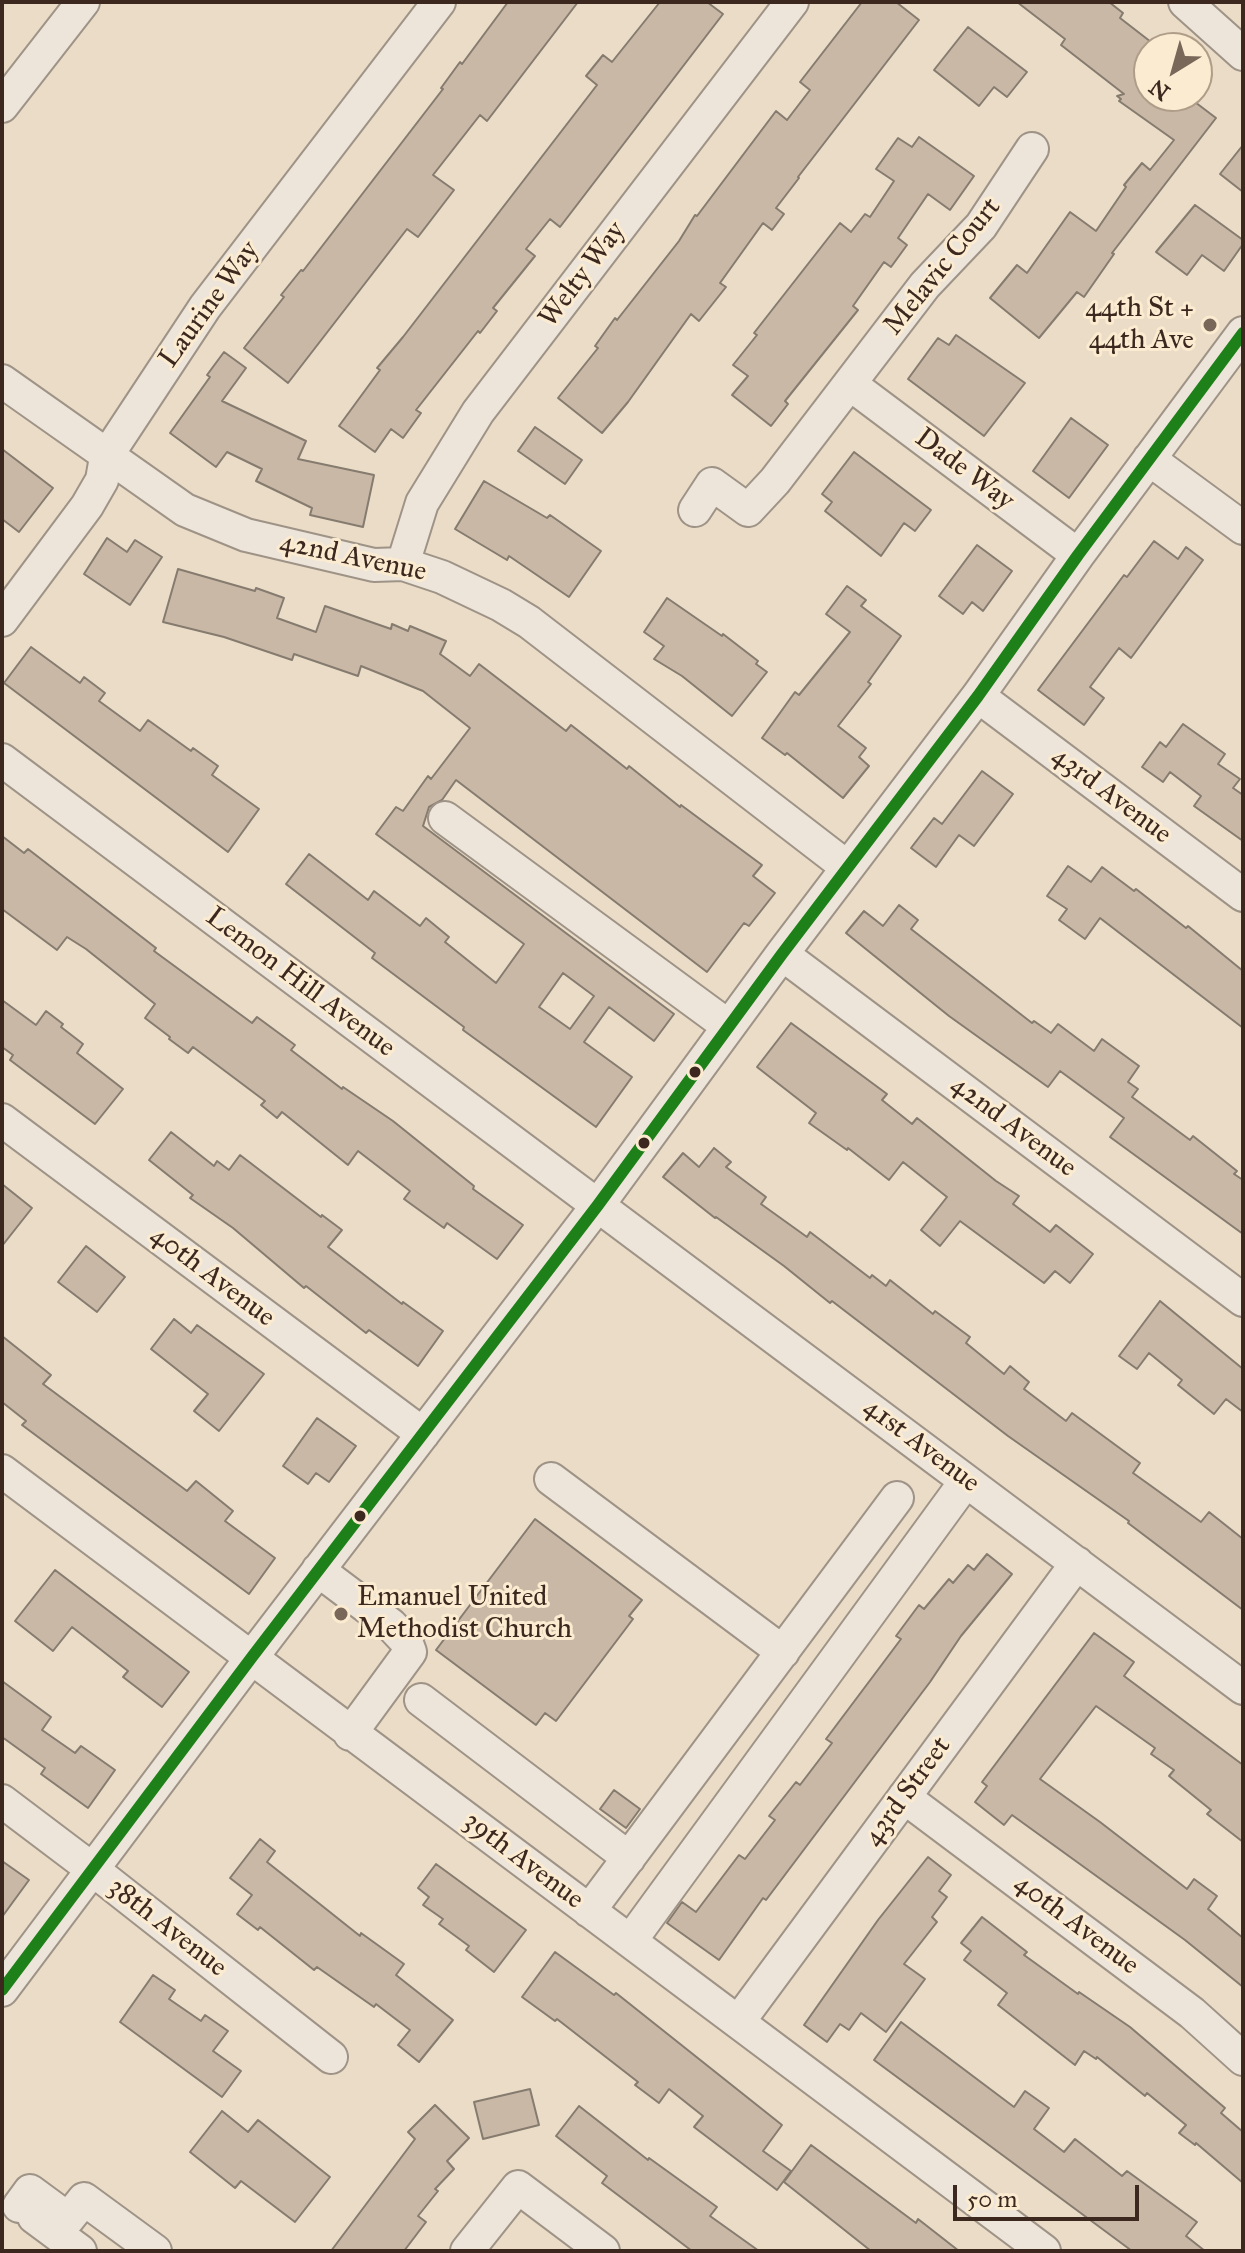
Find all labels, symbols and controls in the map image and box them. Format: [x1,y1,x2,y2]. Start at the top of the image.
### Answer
north arrow [1133,32,1213,112]
text: N [1144,74,1175,106]
street label: Melavic Court [877,191,1009,343]
street label: Welty Way [532,216,634,334]
street label: Laurine Way [153,235,267,375]
place label: 44th St + 44th Ave [1085,292,1194,358]
marker: 44th St + 44th Ave [1201,316,1219,334]
street label: Dade Way [908,422,1020,518]
street label: 42nd Avenue [277,526,429,590]
street label: 43rd Avenue [1044,740,1178,852]
street label: Lemon Hill Avenue [199,901,401,1065]
unlabelled marker [687,1064,703,1080]
street label: 42nd Avenue [944,1069,1082,1185]
unlabelled marker [636,1135,652,1151]
street label: 40th Avenue [143,1219,281,1335]
street label: 41st Avenue [856,1391,986,1501]
unlabelled marker [352,1508,368,1524]
place label: Emanuel United Methodist Church [357,1581,572,1647]
marker: Emanuel United Methodist Church [332,1605,350,1623]
street label: 43rd Street [857,1731,959,1853]
street label: 39th Avenue [456,1805,590,1917]
street label: 40th Avenue [1007,1867,1145,1983]
street label: 38th Avenue [101,1871,233,1985]
scale bar [957,2169,1143,2219]
text: 50 m [967,2184,1017,2214]

